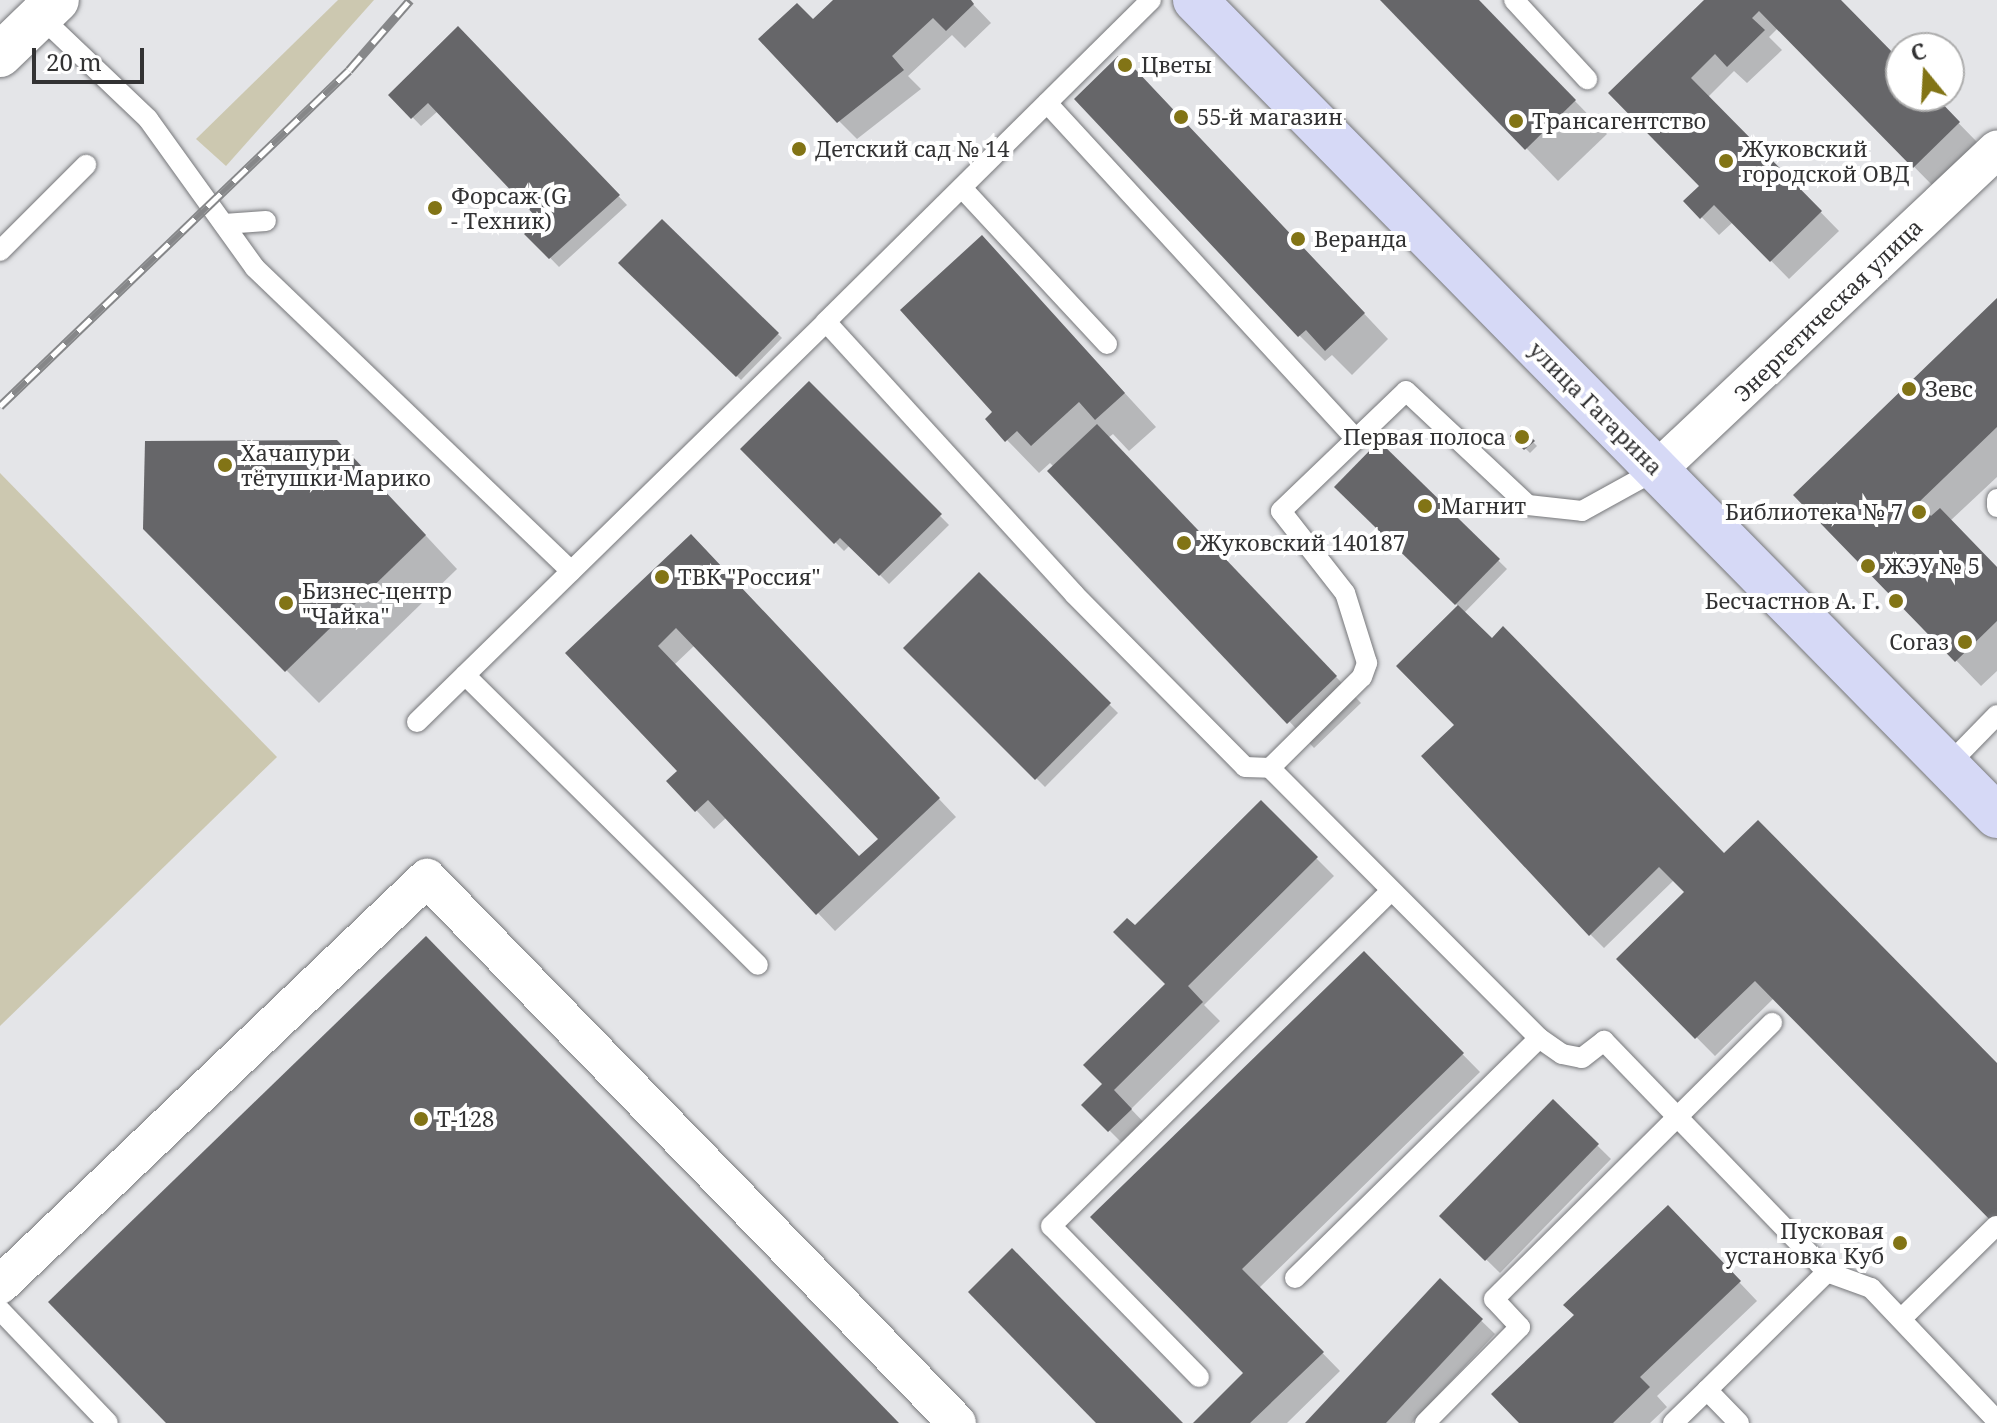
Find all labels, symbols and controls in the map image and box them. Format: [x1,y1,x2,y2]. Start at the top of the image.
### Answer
scale bar [36,32,148,82]
north arrow [1885,32,1965,112]
text: С [1907,35,1930,68]
text: 20 m [46,45,102,78]
place label: Цветы [1141,52,1212,78]
marker: Цветы [1116,56,1134,74]
place label: 55-й магазин [1197,104,1343,130]
marker: 55-й магазин [1172,108,1190,126]
place label: Трансагентство [1532,108,1706,134]
marker: Трансагентство [1507,112,1525,130]
place label: Жуковский городской ОВД [1742,135,1910,186]
place label: Детский сад № 14 [815,136,1010,162]
marker: Детский сад № 14 [790,140,808,158]
marker: Жуковский городской ОВД [1717,152,1735,170]
place label: Форсаж (G - Техник) [451,182,567,234]
marker: Форсаж (G - Техник) [426,199,444,217]
street label: Энергетическая улица [1728,213,1928,407]
place label: Веранда [1314,226,1408,252]
marker: Веранда [1289,230,1307,248]
street label: улица Гагарина [1524,336,1668,480]
place label: Зевс [1925,376,1973,402]
marker: Зевс [1900,380,1918,398]
place label: Первая полоса [1343,424,1506,450]
marker: Первая полоса [1513,428,1531,446]
place label: Хачапури тётушки Марико [241,439,431,490]
marker: Хачапури тётушки Марико [216,456,234,474]
place label: Магнит [1441,493,1526,519]
marker: Магнит [1416,497,1434,515]
place label: Библиотека № 7 [1725,499,1903,525]
marker: Библиотека № 7 [1910,503,1928,521]
place label: Жуковский 140187 [1200,530,1405,556]
marker: Жуковский 140187 [1175,534,1193,552]
place label: ЖЭУ № 5 [1884,553,1980,579]
marker: ЖЭУ № 5 [1859,557,1877,575]
place label: ТВК "Россия" [678,564,820,590]
marker: ТВК "Россия" [653,568,671,586]
place label: Бизнес-центр "Чайка" [302,577,452,628]
place label: Бесчастнов А. Г. [1705,588,1880,614]
marker: Бесчастнов А. Г. [1887,592,1905,610]
marker: Бизнес-центр "Чайка" [277,594,295,612]
place label: Согаз [1889,629,1949,655]
marker: Согаз [1956,633,1974,651]
place label: Т-128 [437,1106,494,1132]
marker: Т-128 [412,1110,430,1128]
place label: Пусковая установка Куб [1725,1217,1884,1268]
marker: Пусковая установка Куб [1891,1234,1909,1252]

